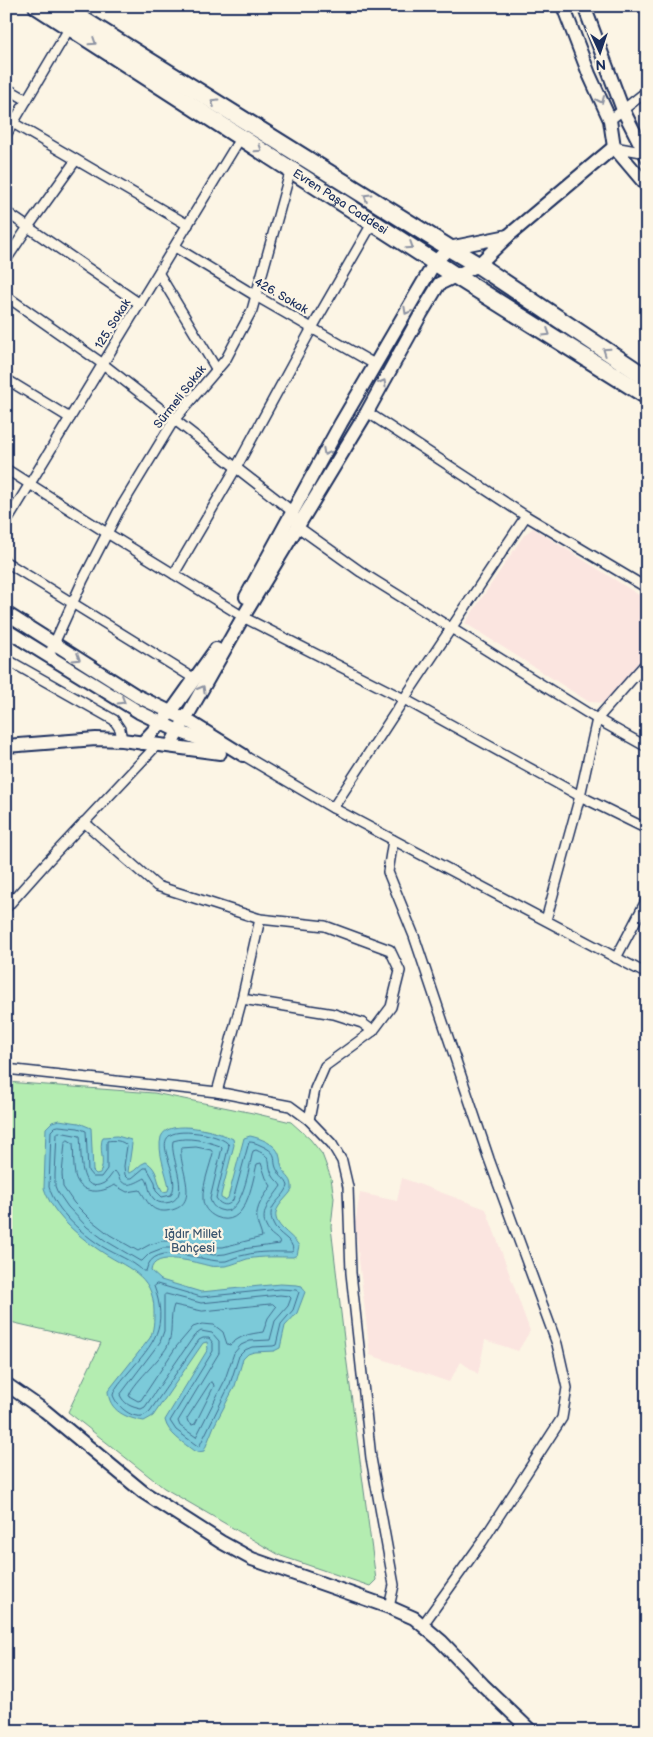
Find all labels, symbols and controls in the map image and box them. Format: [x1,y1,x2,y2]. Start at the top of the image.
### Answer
north arrow [576,28,626,78]
one-way arrow [87,36,96,45]
text: N [595,56,606,73]
one-way arrow [595,95,605,104]
one-way arrow [210,98,219,108]
one-way arrow [253,143,262,152]
street label: Evren Paşa Caddesi [290,165,391,238]
one-way arrow [363,193,372,203]
one-way arrow [405,240,414,250]
street label: 426. Sokak [251,275,311,317]
street label: 125. Sokak [92,296,134,352]
one-way arrow [404,305,414,314]
one-way arrow [542,327,551,337]
one-way arrow [603,348,612,357]
street label: Sürmeli Sokak [151,362,209,432]
one-way arrow [377,380,387,389]
one-way arrow [322,446,332,455]
one-way arrow [71,652,81,661]
one-way arrow [196,685,206,694]
one-way arrow [117,695,126,705]
park label: Iğdır Millet Bahçesi [164,1227,222,1256]

